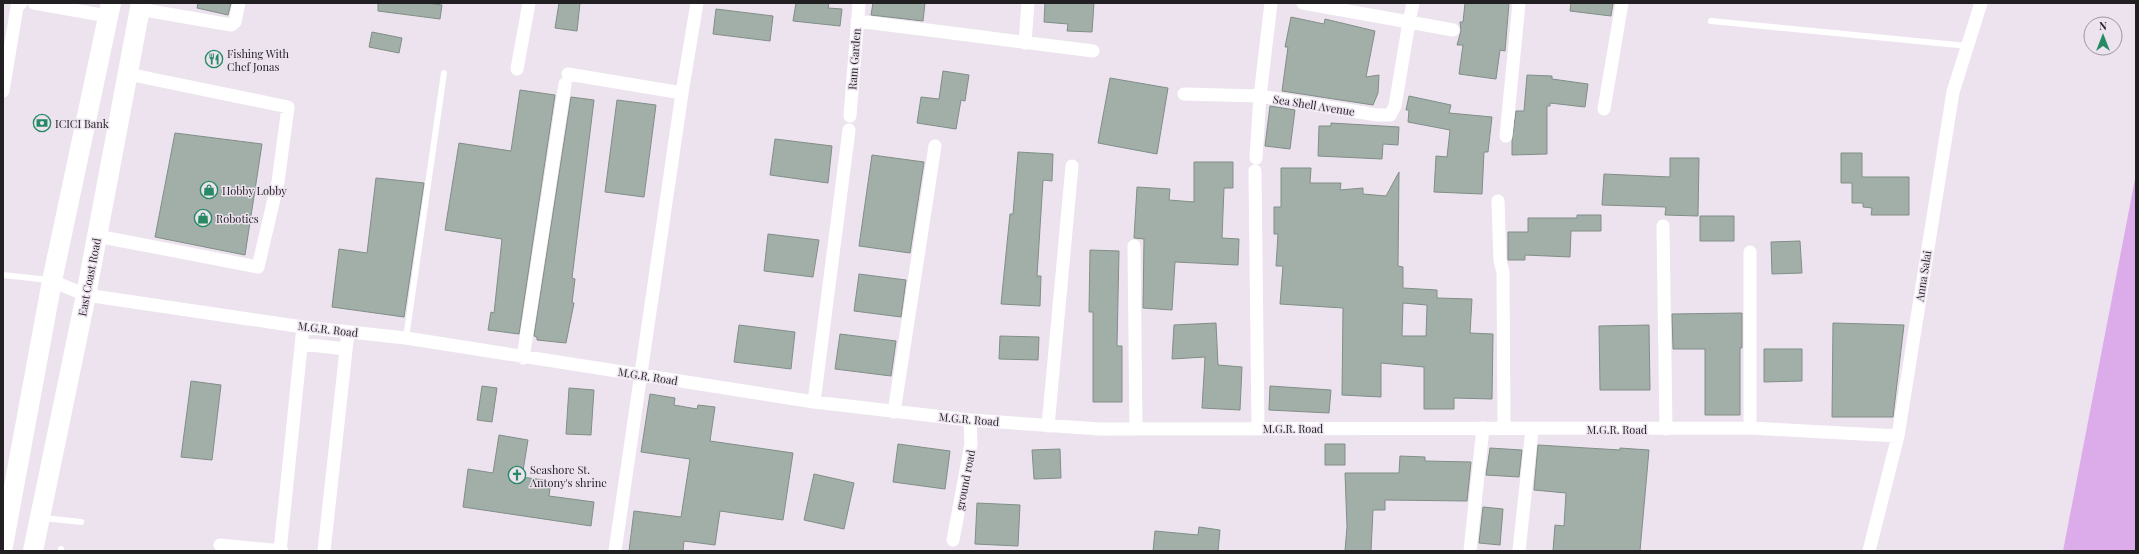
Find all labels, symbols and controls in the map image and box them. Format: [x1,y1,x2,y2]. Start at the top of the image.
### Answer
north arrow [2083,16,2123,56]
text: N [2099,18,2107,33]
street label: Ram Garden [844,27,864,90]
place label: Fishing With Chef Jonas [227,46,290,74]
restaurant icon: Fishing With Chef Jonas [204,49,224,69]
street label: Sea Shell Avenue [1272,91,1356,119]
bank icon: ICICI Bank [32,113,52,133]
place label: ICICI Bank [55,116,109,131]
shop icon: Hobby Lobby [199,180,219,200]
place label: Hobby Lobby [222,183,287,198]
shop icon: Robotics [193,208,213,228]
place label: Robotics [216,211,259,226]
street label: East Coast Road [74,236,104,317]
street label: Anna Salai [1911,249,1934,304]
street label: M.G.R. Road [297,318,360,340]
street label: M.G.R. Road [617,364,680,388]
street label: M.G.R. Road [938,409,1000,429]
street label: M.G.R. Road [1263,421,1324,436]
street label: M.G.R. Road [1587,422,1648,437]
street label: ground road [952,448,978,511]
place label: Seashore St. Antony's shrine [529,462,607,490]
church icon: Seashore St. Antony's shrine [507,465,527,485]

